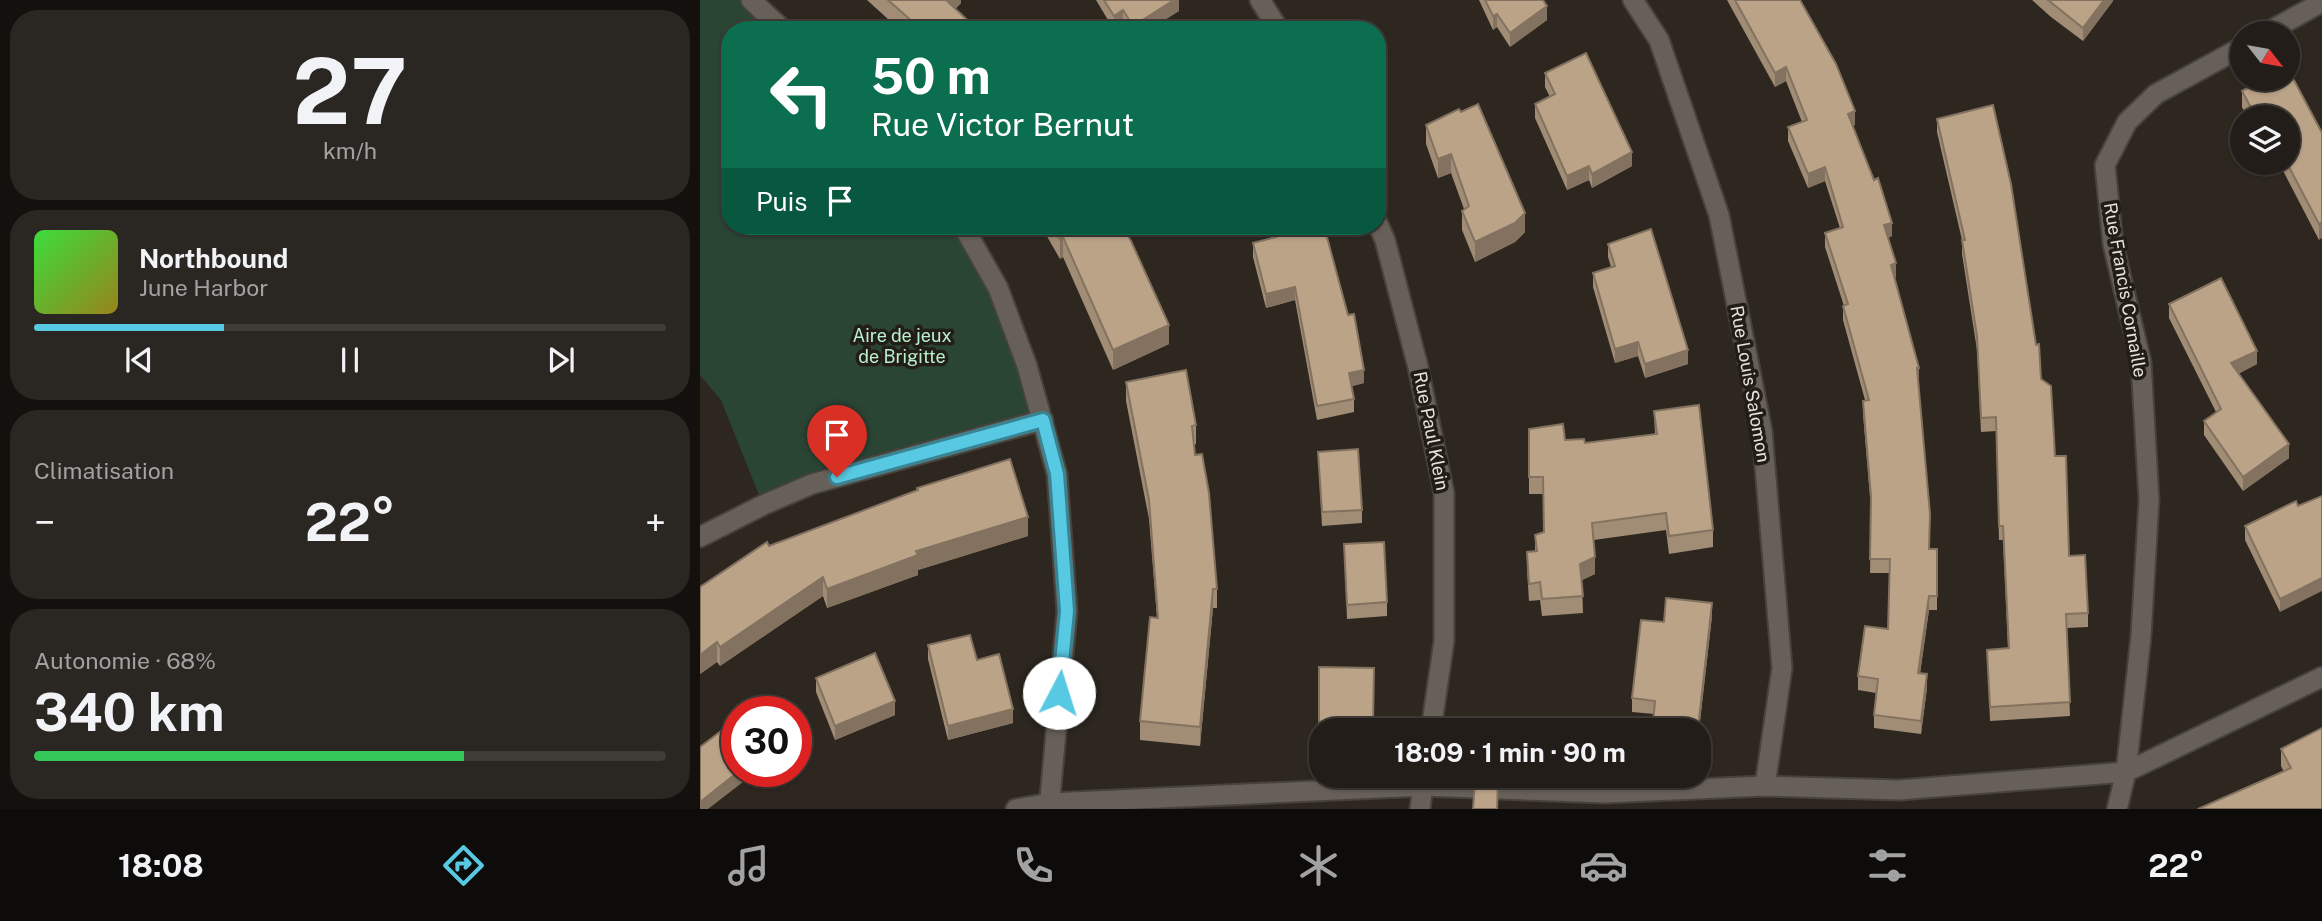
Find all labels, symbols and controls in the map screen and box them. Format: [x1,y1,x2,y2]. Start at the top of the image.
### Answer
north arrow [2230,21,2300,91]
map controls [2230,21,2300,175]
text: 27 [293,38,407,144]
text: 50 m [871,47,991,105]
icon: left [756,49,847,140]
button: layers [2230,105,2300,175]
text: Rue Victor Bernut [871,106,1134,143]
text: km/h [323,137,377,164]
icon: arrive [821,182,859,220]
text: Puis [756,186,807,217]
street label: Rue Francis Cornaille [2100,201,2151,379]
text: Northbound [139,243,288,274]
text: June Harbor [139,274,268,301]
street label: Rue Louis Salomon [1726,304,1775,464]
park label: Aire de jeux de Brigitte [852,325,952,367]
icon: previous [120,341,158,379]
icon: pause [331,341,369,379]
icon: next [542,341,580,379]
street label: Rue Paul Klein [1410,370,1453,492]
pin [807,405,867,477]
icon: arrive [818,416,856,454]
text: Climatisation [34,457,174,484]
text: 22° [305,492,395,553]
text: − [34,500,55,545]
text: + [645,500,666,545]
text: Autonomie · 68% [34,647,216,674]
position arrow [1022,656,1096,730]
text: 340 km [34,682,224,743]
speed limit sign: 30 [721,696,812,787]
text: 18:09 · 1 min · 90 m [1394,737,1626,768]
icon: directions [439,841,488,890]
icon: music [724,841,773,890]
icon: phone [1009,841,1058,890]
icon: climate [1294,841,1343,890]
icon: car [1579,841,1628,890]
icon: filters [1863,841,1912,890]
text: 18:08 [118,847,204,884]
text: 22° [2148,847,2204,884]

